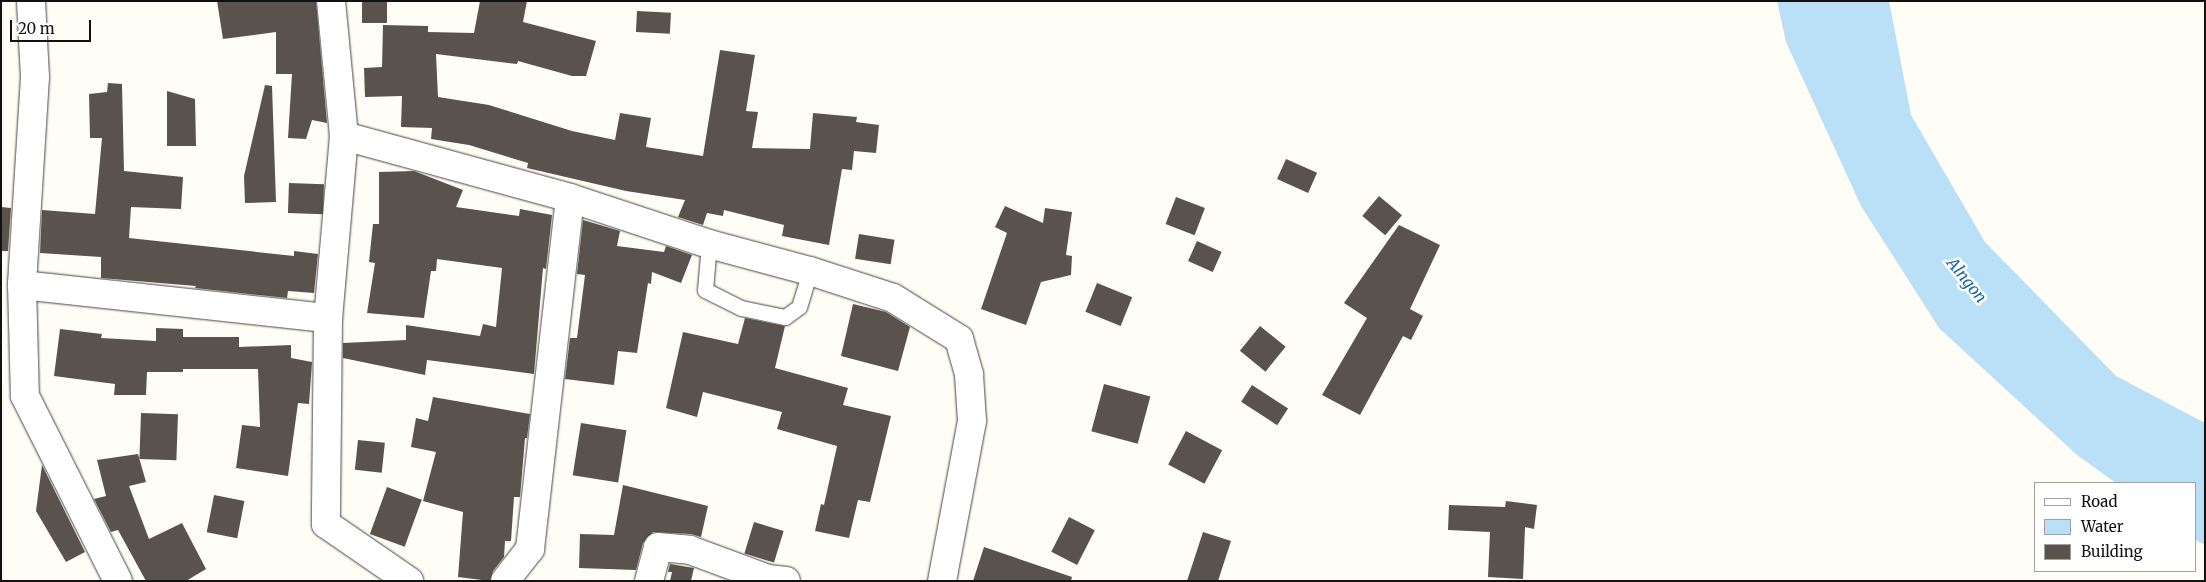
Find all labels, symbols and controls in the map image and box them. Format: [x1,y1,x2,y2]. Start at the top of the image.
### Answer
scale bar [12,10,94,42]
text: 20 m [18,19,55,38]
water label: Alngon [1943,254,1991,306]
legend [2034,482,2196,572]
text: Road [2081,492,2117,511]
text: Water [2081,517,2123,536]
text: Building [2081,542,2143,561]

